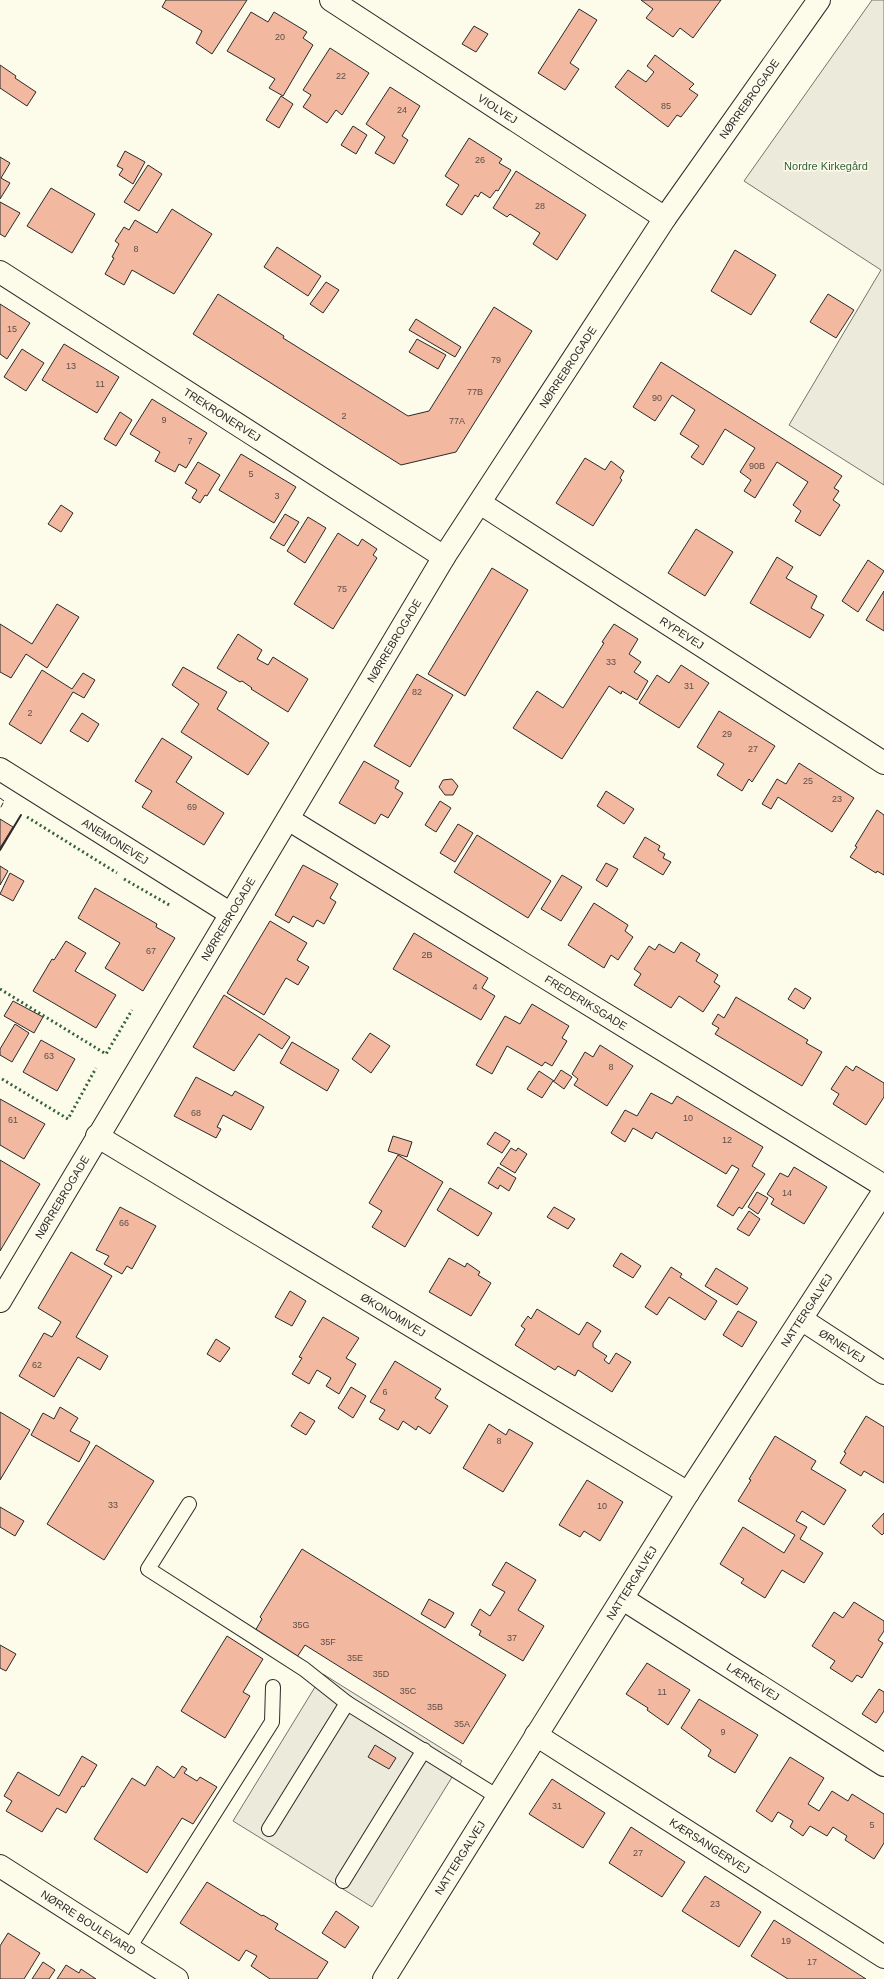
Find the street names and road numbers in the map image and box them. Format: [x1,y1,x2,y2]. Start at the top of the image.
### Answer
street label: NØRREBROGADE [717,57,781,141]
street label: VIOLVEJ [476,92,520,126]
street label: NØRREBROGADE [537,324,599,410]
street label: TREKRONERVEJ [181,385,263,444]
street label: NØRREBROGADE [365,597,424,684]
street label: RYPEVEJ [658,614,706,651]
street label: ANEMONEVEJ [80,816,151,867]
street label: NØRREBROGADE [199,875,257,963]
street label: FREDERIKSGADE [543,973,629,1032]
street label: NØRREBROGADE [33,1153,91,1241]
street label: NATTERGALVEJ [778,1272,835,1349]
street label: ØKONOMIVEJ [359,1291,428,1339]
street label: ØRNEVEJ [817,1327,867,1365]
street label: NATTERGALVEJ [604,1544,659,1622]
street label: LÆRKEVEJ [724,1660,781,1703]
street label: KÆRSANGERVEJ [667,1816,752,1876]
street label: NATTERGALVEJ [432,1819,487,1897]
street label: NØRRE BOULEVARD [39,1888,138,1957]

